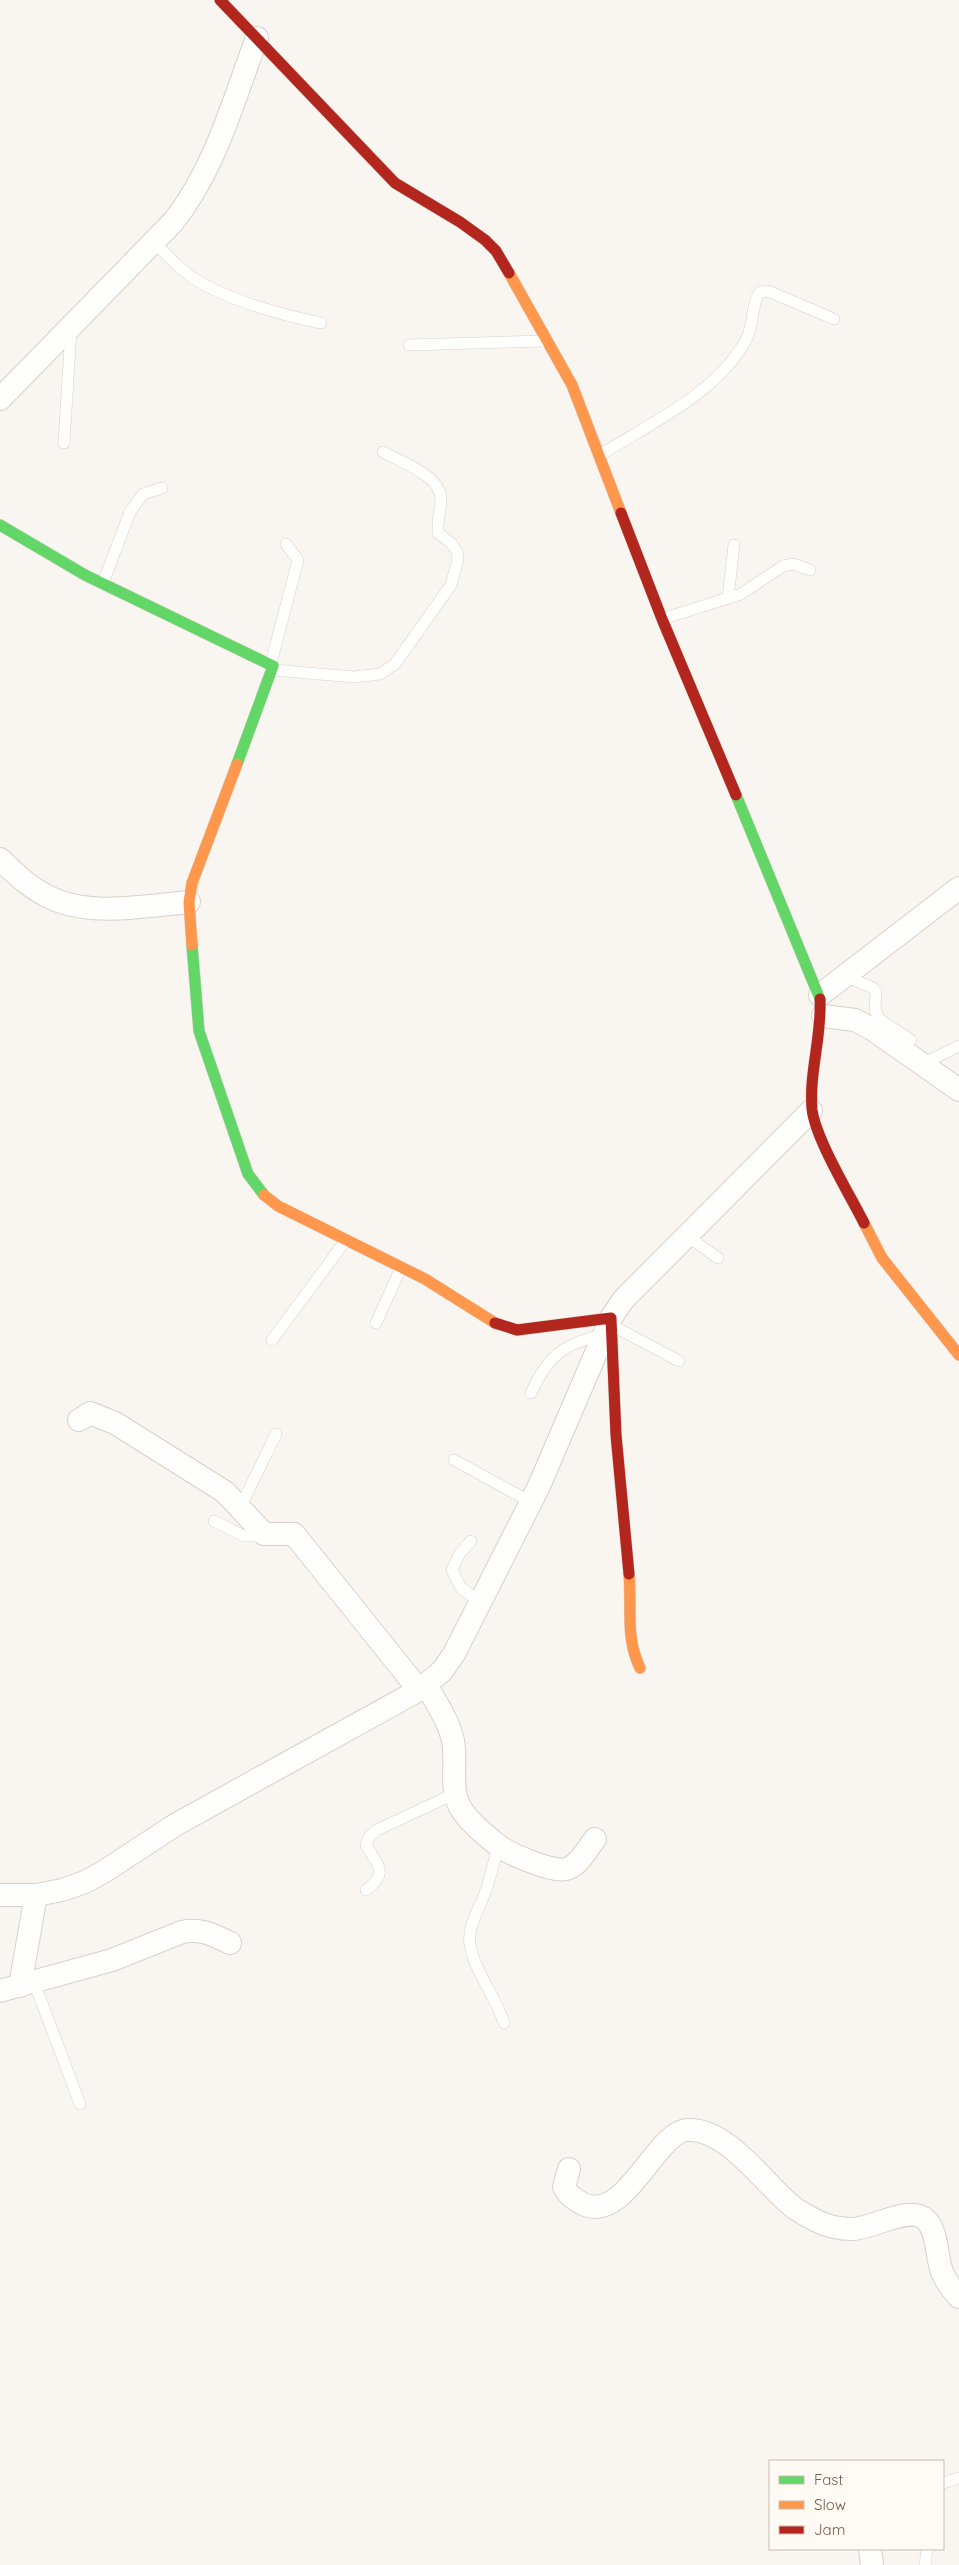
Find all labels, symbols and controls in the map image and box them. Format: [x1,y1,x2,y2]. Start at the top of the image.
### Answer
legend [769,2460,944,2550]
text: Fast [814,2470,843,2489]
text: Slow [814,2495,846,2514]
text: Jam [814,2520,845,2539]

